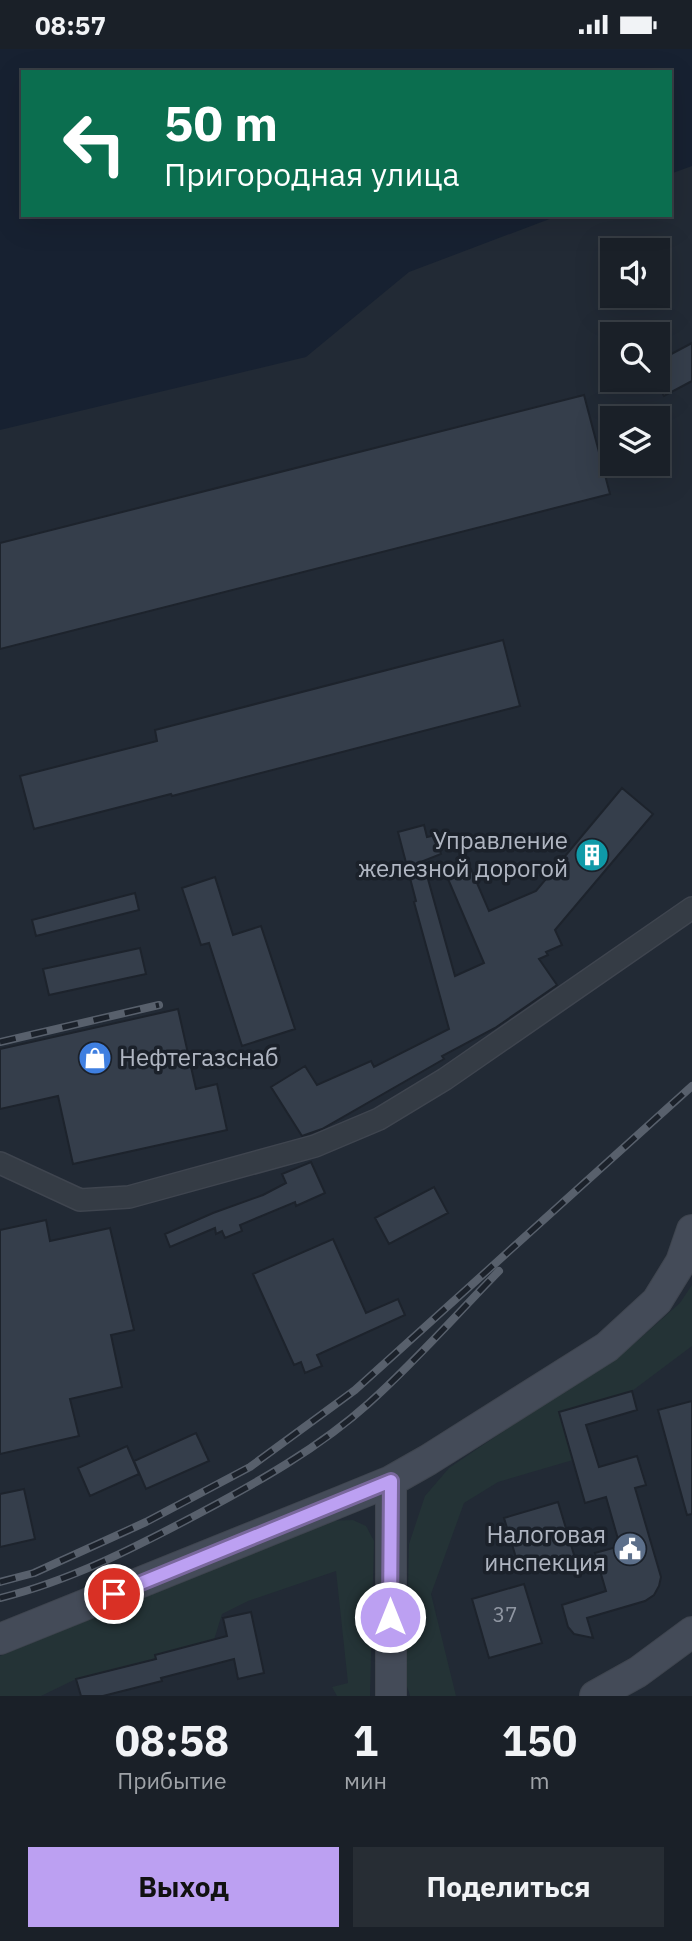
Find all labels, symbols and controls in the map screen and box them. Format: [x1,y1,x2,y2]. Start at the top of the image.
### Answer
text: 08:57 [35,8,106,42]
text: 50 m [164,91,278,154]
icon: left [49,98,140,189]
text: Пригородная улица [164,153,460,195]
map controls [600,238,670,476]
button: sound [600,238,670,308]
button: search [600,322,670,392]
button: layers [600,406,670,476]
place label: Управление железной дорогой [358,824,568,884]
building icon: Управление железной дорогой [573,836,611,874]
shop icon: Нефтегазснаб [76,1039,114,1077]
place label: Нефтегазснаб [119,1041,279,1073]
place label: Налоговая инспекция [484,1518,606,1578]
public building icon: Налоговая инспекция [611,1530,649,1568]
pin [84,1564,144,1624]
icon: arrive [95,1575,133,1613]
position arrow [353,1580,427,1654]
house number: 37 [492,1600,518,1628]
text: 08:58 [115,1713,229,1768]
text: 1 [353,1713,378,1768]
text: 150 [502,1713,577,1768]
text: Прибытие [117,1765,227,1795]
text: мин [344,1765,387,1795]
text: m [529,1765,550,1795]
button: Выход [28,1847,339,1927]
button: Поделиться [353,1847,664,1927]

